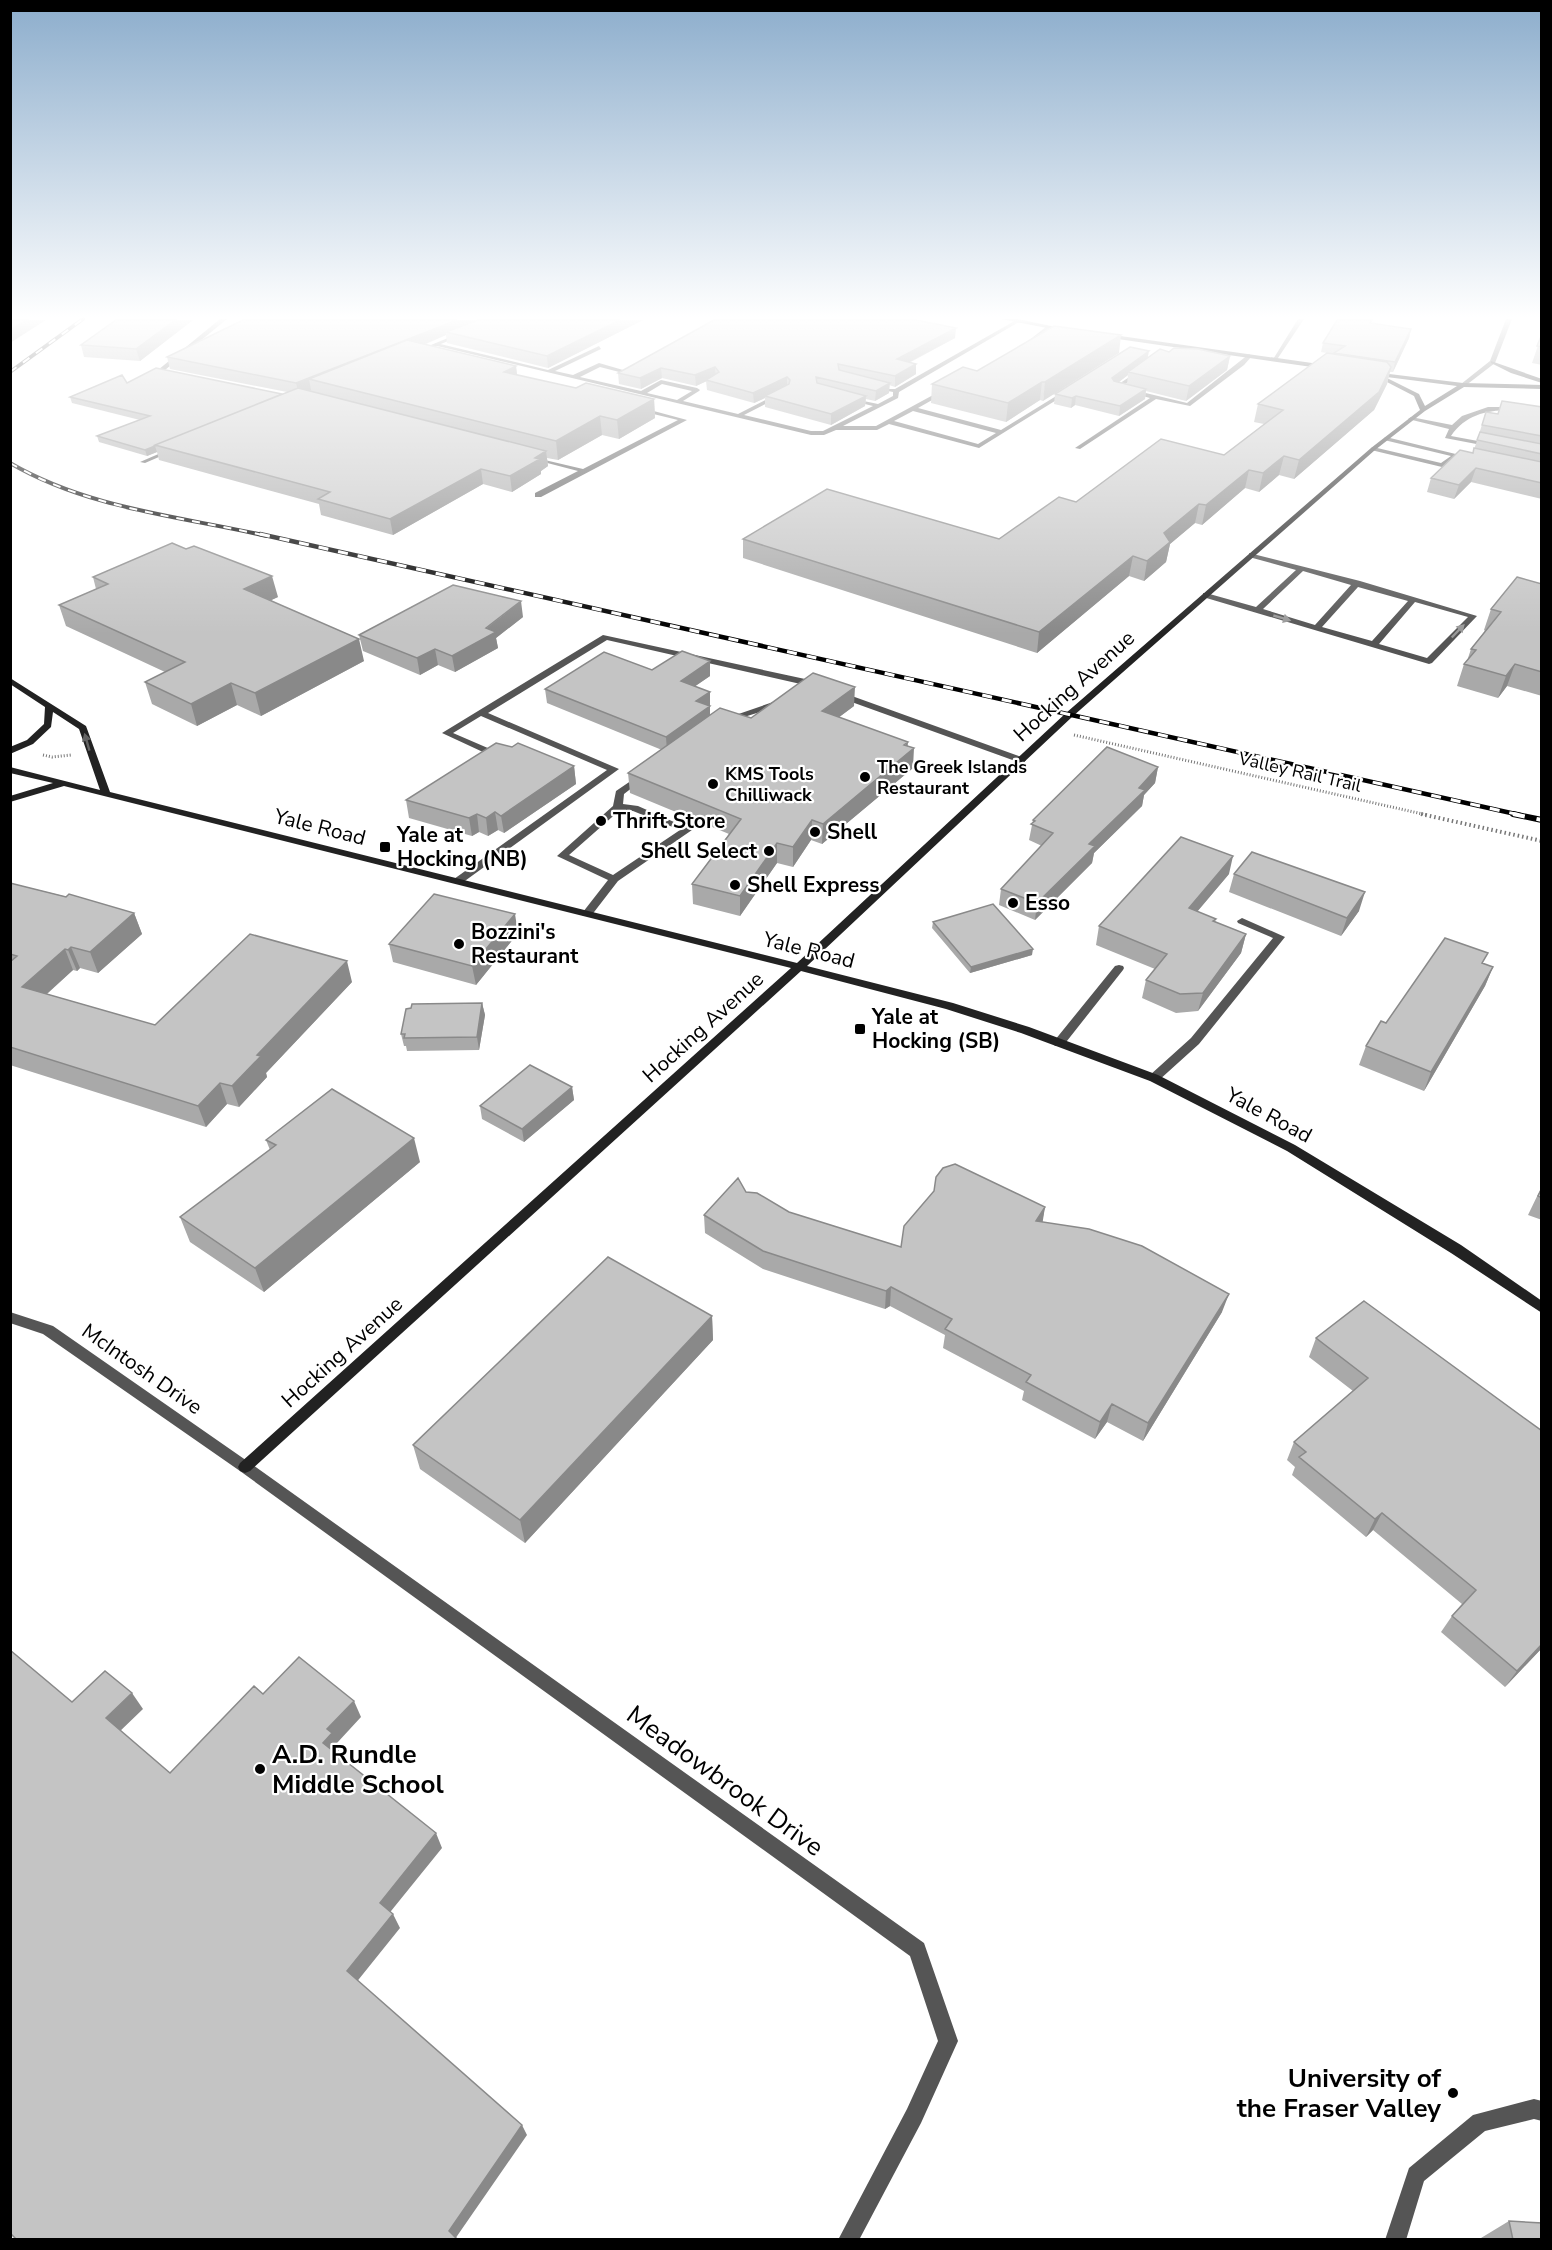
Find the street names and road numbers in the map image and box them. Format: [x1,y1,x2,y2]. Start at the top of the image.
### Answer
street label: Hocking Avenue [1007,624,1141,748]
street label: Valley Rail Trail [1235,746,1364,798]
street label: Yale Road [270,802,369,852]
street label: Yale Road [759,925,858,975]
street label: Hocking Avenue [636,965,770,1089]
street label: Yale Road [1220,1080,1317,1149]
street label: Hocking Avenue [275,1290,409,1414]
street label: McIntosh Drive [76,1317,208,1421]
street label: Meadowbrook Drive [619,1698,831,1864]

